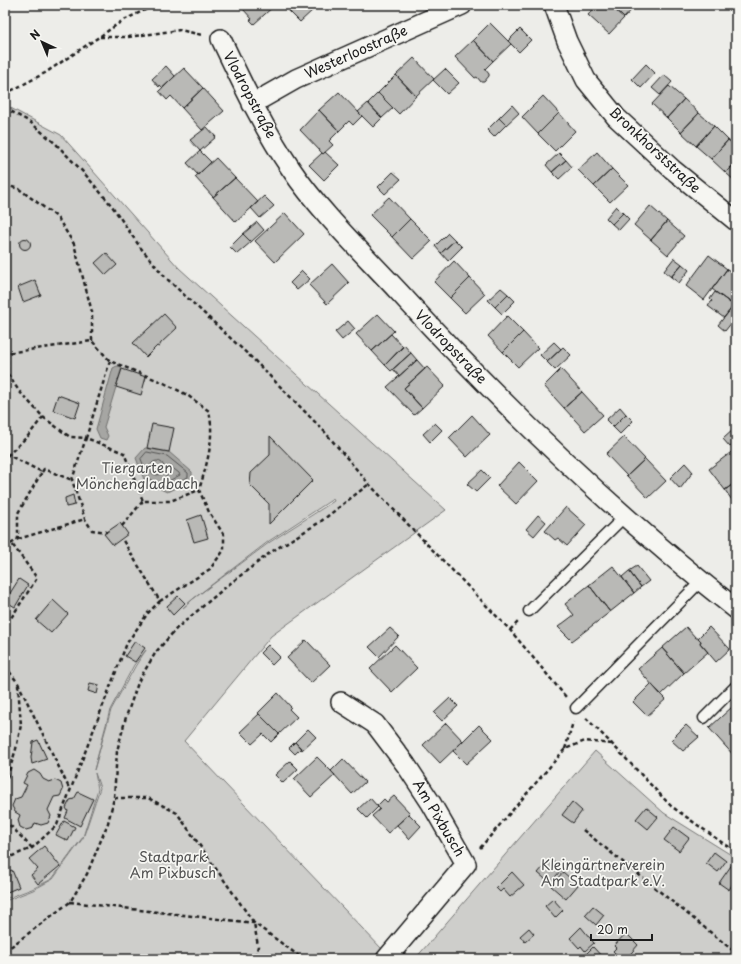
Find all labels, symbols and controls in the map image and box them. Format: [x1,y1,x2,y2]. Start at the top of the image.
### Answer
street label: Westerloostraße [301,19,411,84]
north arrow [22,22,62,62]
text: N [26,25,44,44]
street label: Vlodropstraße [219,48,282,142]
street label: Bronkhorststraße [605,102,706,198]
street label: Vlodropstraße [411,305,492,388]
park label: Tiergarten Mönchengladbach [76,457,198,494]
street label: Am Pixbusch [408,775,471,860]
park label: Stadtpark Am Pixbusch [130,846,216,883]
park label: Kleingärtnerverein Am Stadtpark e.V. [541,854,665,891]
scale bar [591,916,652,942]
text: 20 m [597,920,628,938]

